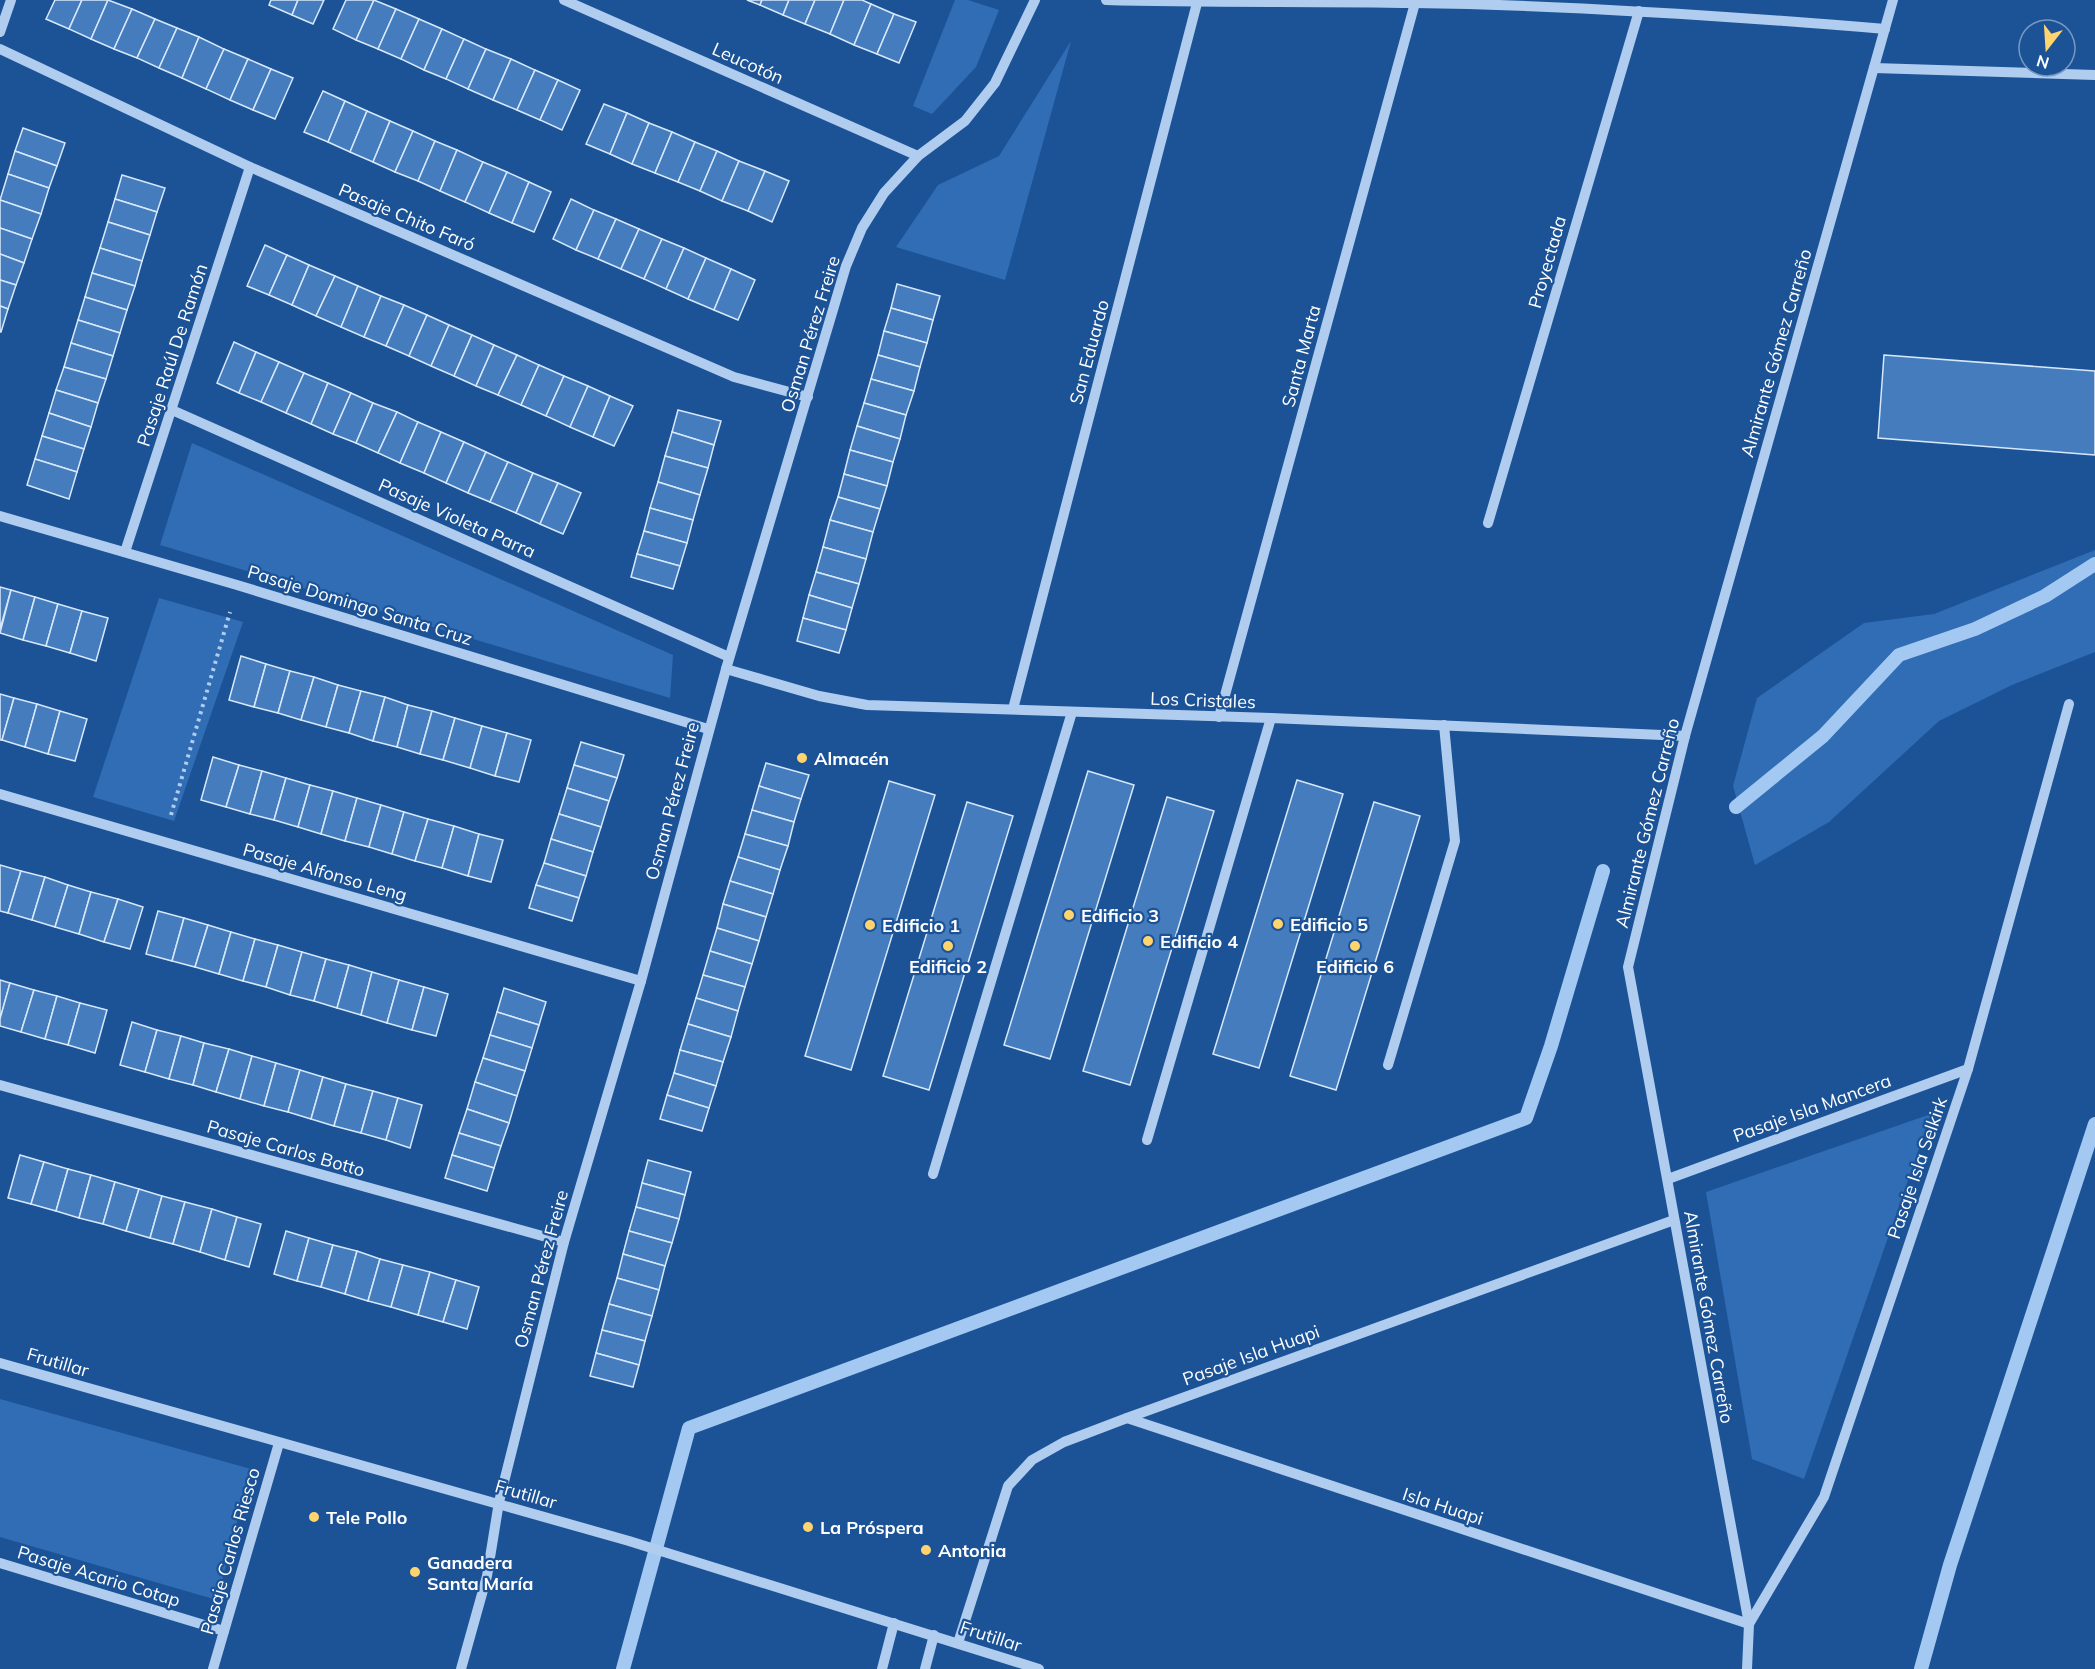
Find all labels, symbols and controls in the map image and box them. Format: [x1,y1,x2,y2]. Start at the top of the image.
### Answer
north arrow [2017,18,2077,78]
street label: Leucotón [709,37,787,89]
text: N [2034,51,2051,74]
street label: Pasaje Chito Faró [335,178,479,256]
street label: Proyectada [1523,213,1571,311]
street label: Almirante Gómez Carreño [1735,246,1817,460]
street label: Osman Pérez Freire [775,253,845,415]
street label: Pasaje Raúl De Ramón [132,261,212,449]
street label: San Eduardo [1064,297,1114,407]
street label: Santa Marta [1276,302,1326,410]
street label: Pasaje Violeta Parra [375,473,539,563]
street label: Pasaje Domingo Santa Cruz [245,560,475,650]
street label: Los Cristales [1150,687,1256,713]
street label: Almirante Gómez Carreño [1610,716,1684,930]
street label: Osman Pérez Freire [640,719,704,883]
place label: Almacén [814,747,889,770]
marker: Almacén [795,751,809,765]
street label: Pasaje Alfonso Leng [240,838,410,906]
place label: Edificio 3 [1081,904,1159,927]
marker: Edificio 3 [1062,908,1076,922]
place label: Edificio 5 [1290,913,1368,936]
place label: Edificio 1 [882,914,960,937]
marker: Edificio 5 [1271,917,1285,931]
marker: Edificio 1 [863,918,877,932]
place label: Edificio 4 [1160,930,1238,953]
marker: Edificio 4 [1141,934,1155,948]
marker: Edificio 2 [941,939,955,953]
marker: Edificio 6 [1348,939,1362,953]
place label: Edificio 2 [909,955,987,978]
place label: Edificio 6 [1316,955,1394,978]
street label: Pasaje Isla Mancera [1730,1069,1894,1147]
street label: Pasaje Isla Selkirk [1882,1093,1952,1242]
street label: Pasaje Carlos Botto [204,1114,368,1182]
street label: Osman Pérez Freire [509,1187,573,1351]
street label: Almirante Gómez Carreño [1679,1209,1739,1425]
street label: Pasaje Isla Huapi [1179,1320,1323,1390]
street label: Frutillar [24,1342,92,1382]
street label: Pasaje Carlos Riesco [195,1465,265,1637]
street label: Frutillar [492,1474,560,1514]
street label: Isla Huapi [1400,1482,1486,1530]
place label: Tele Pollo [326,1506,407,1529]
marker: Tele Pollo [307,1510,321,1524]
place label: La Próspera [820,1516,924,1539]
marker: La Próspera [801,1520,815,1534]
place label: Antonia [938,1539,1006,1562]
street label: Pasaje Acario Cotap [15,1540,183,1612]
marker: Antonia [919,1543,933,1557]
place label: Ganadera Santa María [427,1551,533,1595]
marker: Ganadera Santa María [408,1565,422,1579]
street label: Frutillar [957,1615,1025,1657]

